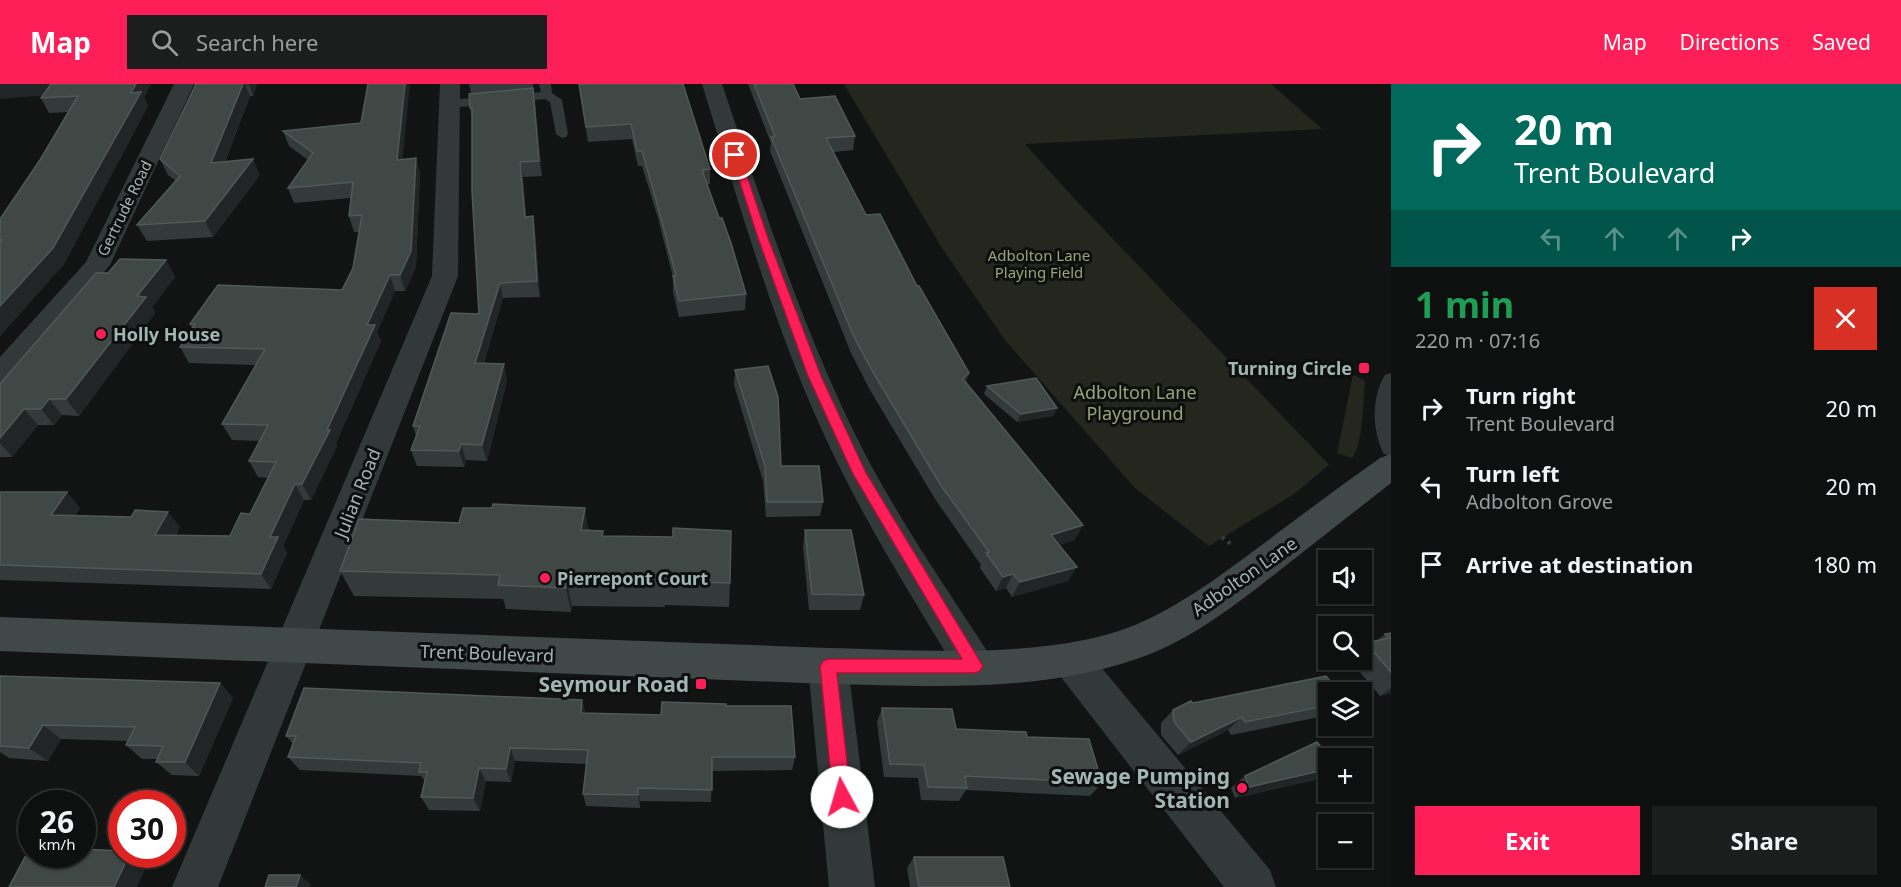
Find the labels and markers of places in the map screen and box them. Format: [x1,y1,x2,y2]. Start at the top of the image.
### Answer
pin [709,129,760,180]
place label: Holly House [113,322,220,346]
marker: Holly House [94,327,108,341]
place label: Turning Circle [1228,356,1352,380]
marker: Turning Circle [1357,361,1371,375]
place label: Pierrepont Court [557,566,708,590]
marker: Pierrepont Court [538,571,552,585]
place label: Seymour Road [538,670,689,698]
marker: Seymour Road [694,677,708,691]
place label: Sewage Pumping Station [1051,762,1230,814]
marker: Sewage Pumping Station [1235,781,1249,795]

